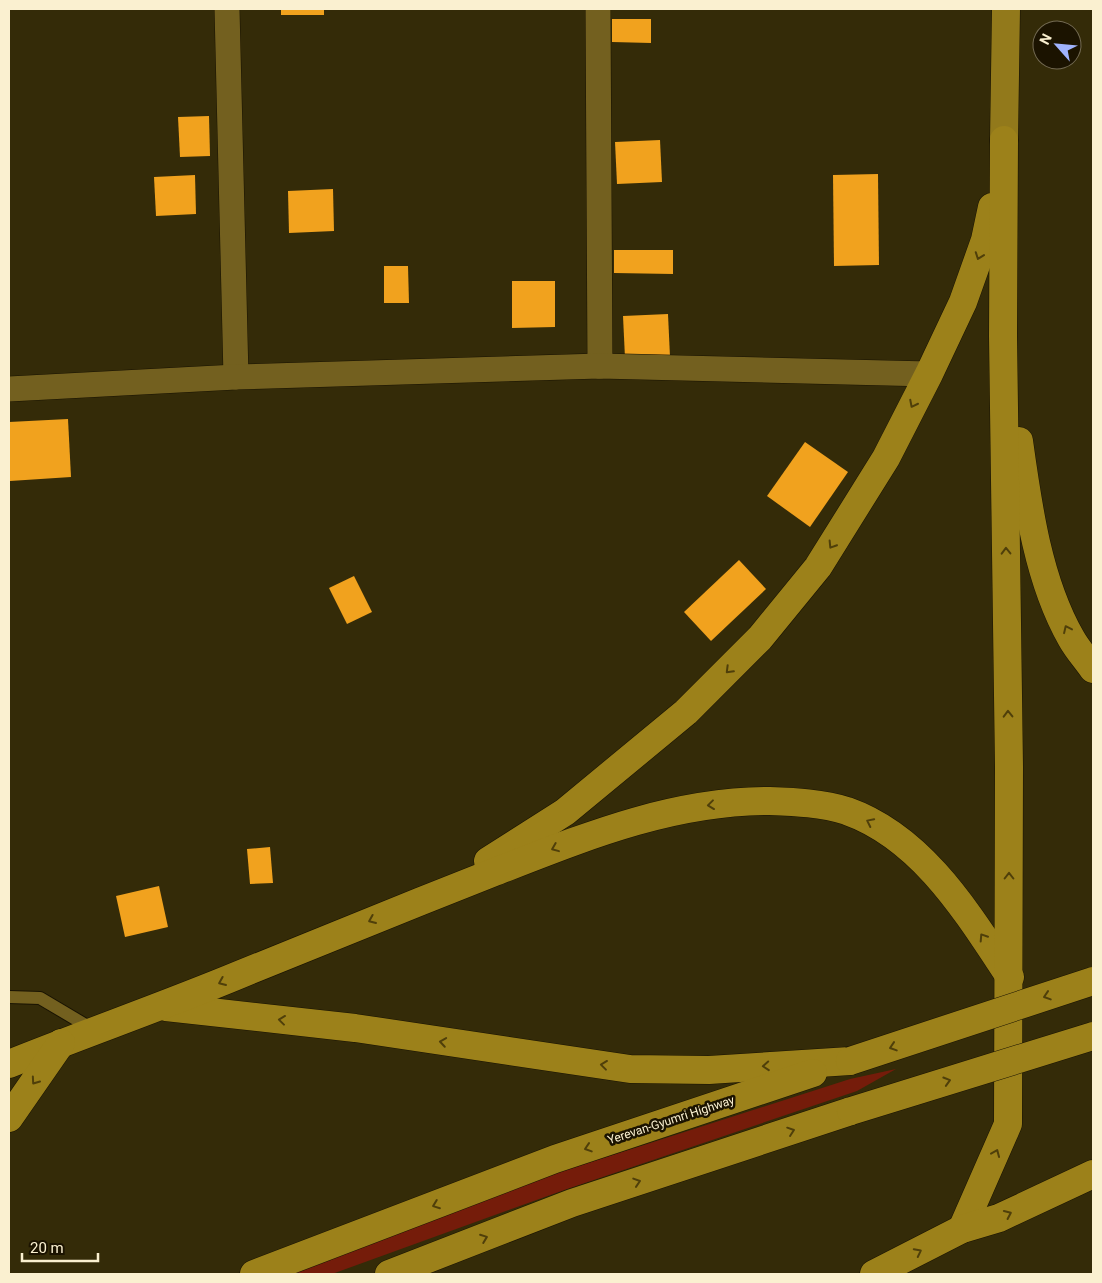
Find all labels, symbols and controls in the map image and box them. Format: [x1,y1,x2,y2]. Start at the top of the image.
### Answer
north arrow [1032,20,1082,70]
text: N [1036,31,1055,47]
one-way arrow [975,251,985,260]
one-way arrow [909,399,919,408]
one-way arrow [828,540,838,549]
one-way arrow [1001,547,1011,554]
one-way arrow [1063,625,1073,634]
one-way arrow [725,664,734,673]
one-way arrow [1003,709,1013,717]
one-way arrow [707,799,715,810]
one-way arrow [866,818,875,828]
one-way arrow [551,842,560,852]
one-way arrow [1004,872,1014,880]
one-way arrow [368,913,377,924]
one-way arrow [980,933,989,942]
one-way arrow [218,976,227,986]
one-way arrow [1043,990,1052,1000]
one-way arrow [278,1015,286,1026]
one-way arrow [439,1037,448,1047]
one-way arrow [889,1041,897,1051]
one-way arrow [600,1060,608,1071]
one-way arrow [762,1061,770,1072]
one-way arrow [32,1075,41,1084]
one-way arrow [943,1077,951,1087]
street label: Yerevan-Gyumri Highway [606,1093,736,1147]
one-way arrow [786,1127,795,1137]
one-way arrow [584,1142,592,1152]
one-way arrow [989,1149,1000,1158]
one-way arrow [632,1178,640,1188]
one-way arrow [432,1199,440,1209]
one-way arrow [1003,1210,1012,1220]
scale bar [22,1230,99,1262]
one-way arrow [479,1233,488,1244]
text: 20 m [30,1239,64,1257]
one-way arrow [912,1249,921,1259]

